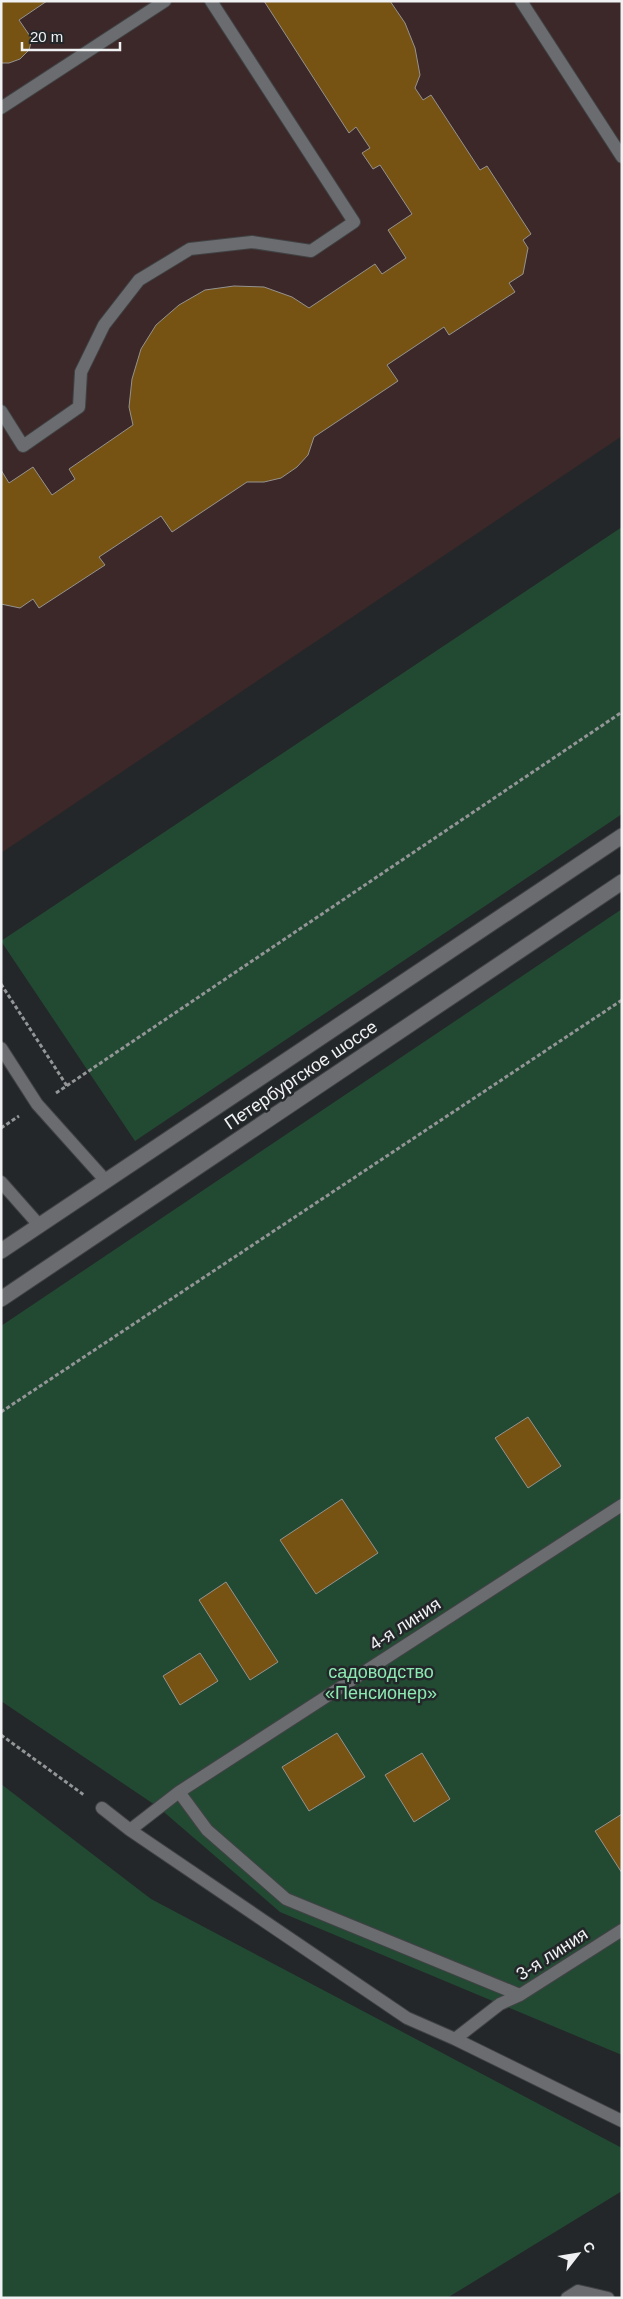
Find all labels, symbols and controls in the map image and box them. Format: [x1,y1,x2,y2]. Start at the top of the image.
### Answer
scale bar [22,20,120,52]
text: 20 m [30,28,63,45]
street label: Петербургское шоссе [221,1016,381,1134]
street label: 4-я линия [366,1594,444,1654]
park label: садоводство «Пенсионер» [325,1662,437,1703]
street label: 3-я линия [513,1924,591,1984]
north arrow [553,2229,603,2279]
text: С [580,2239,599,2256]

